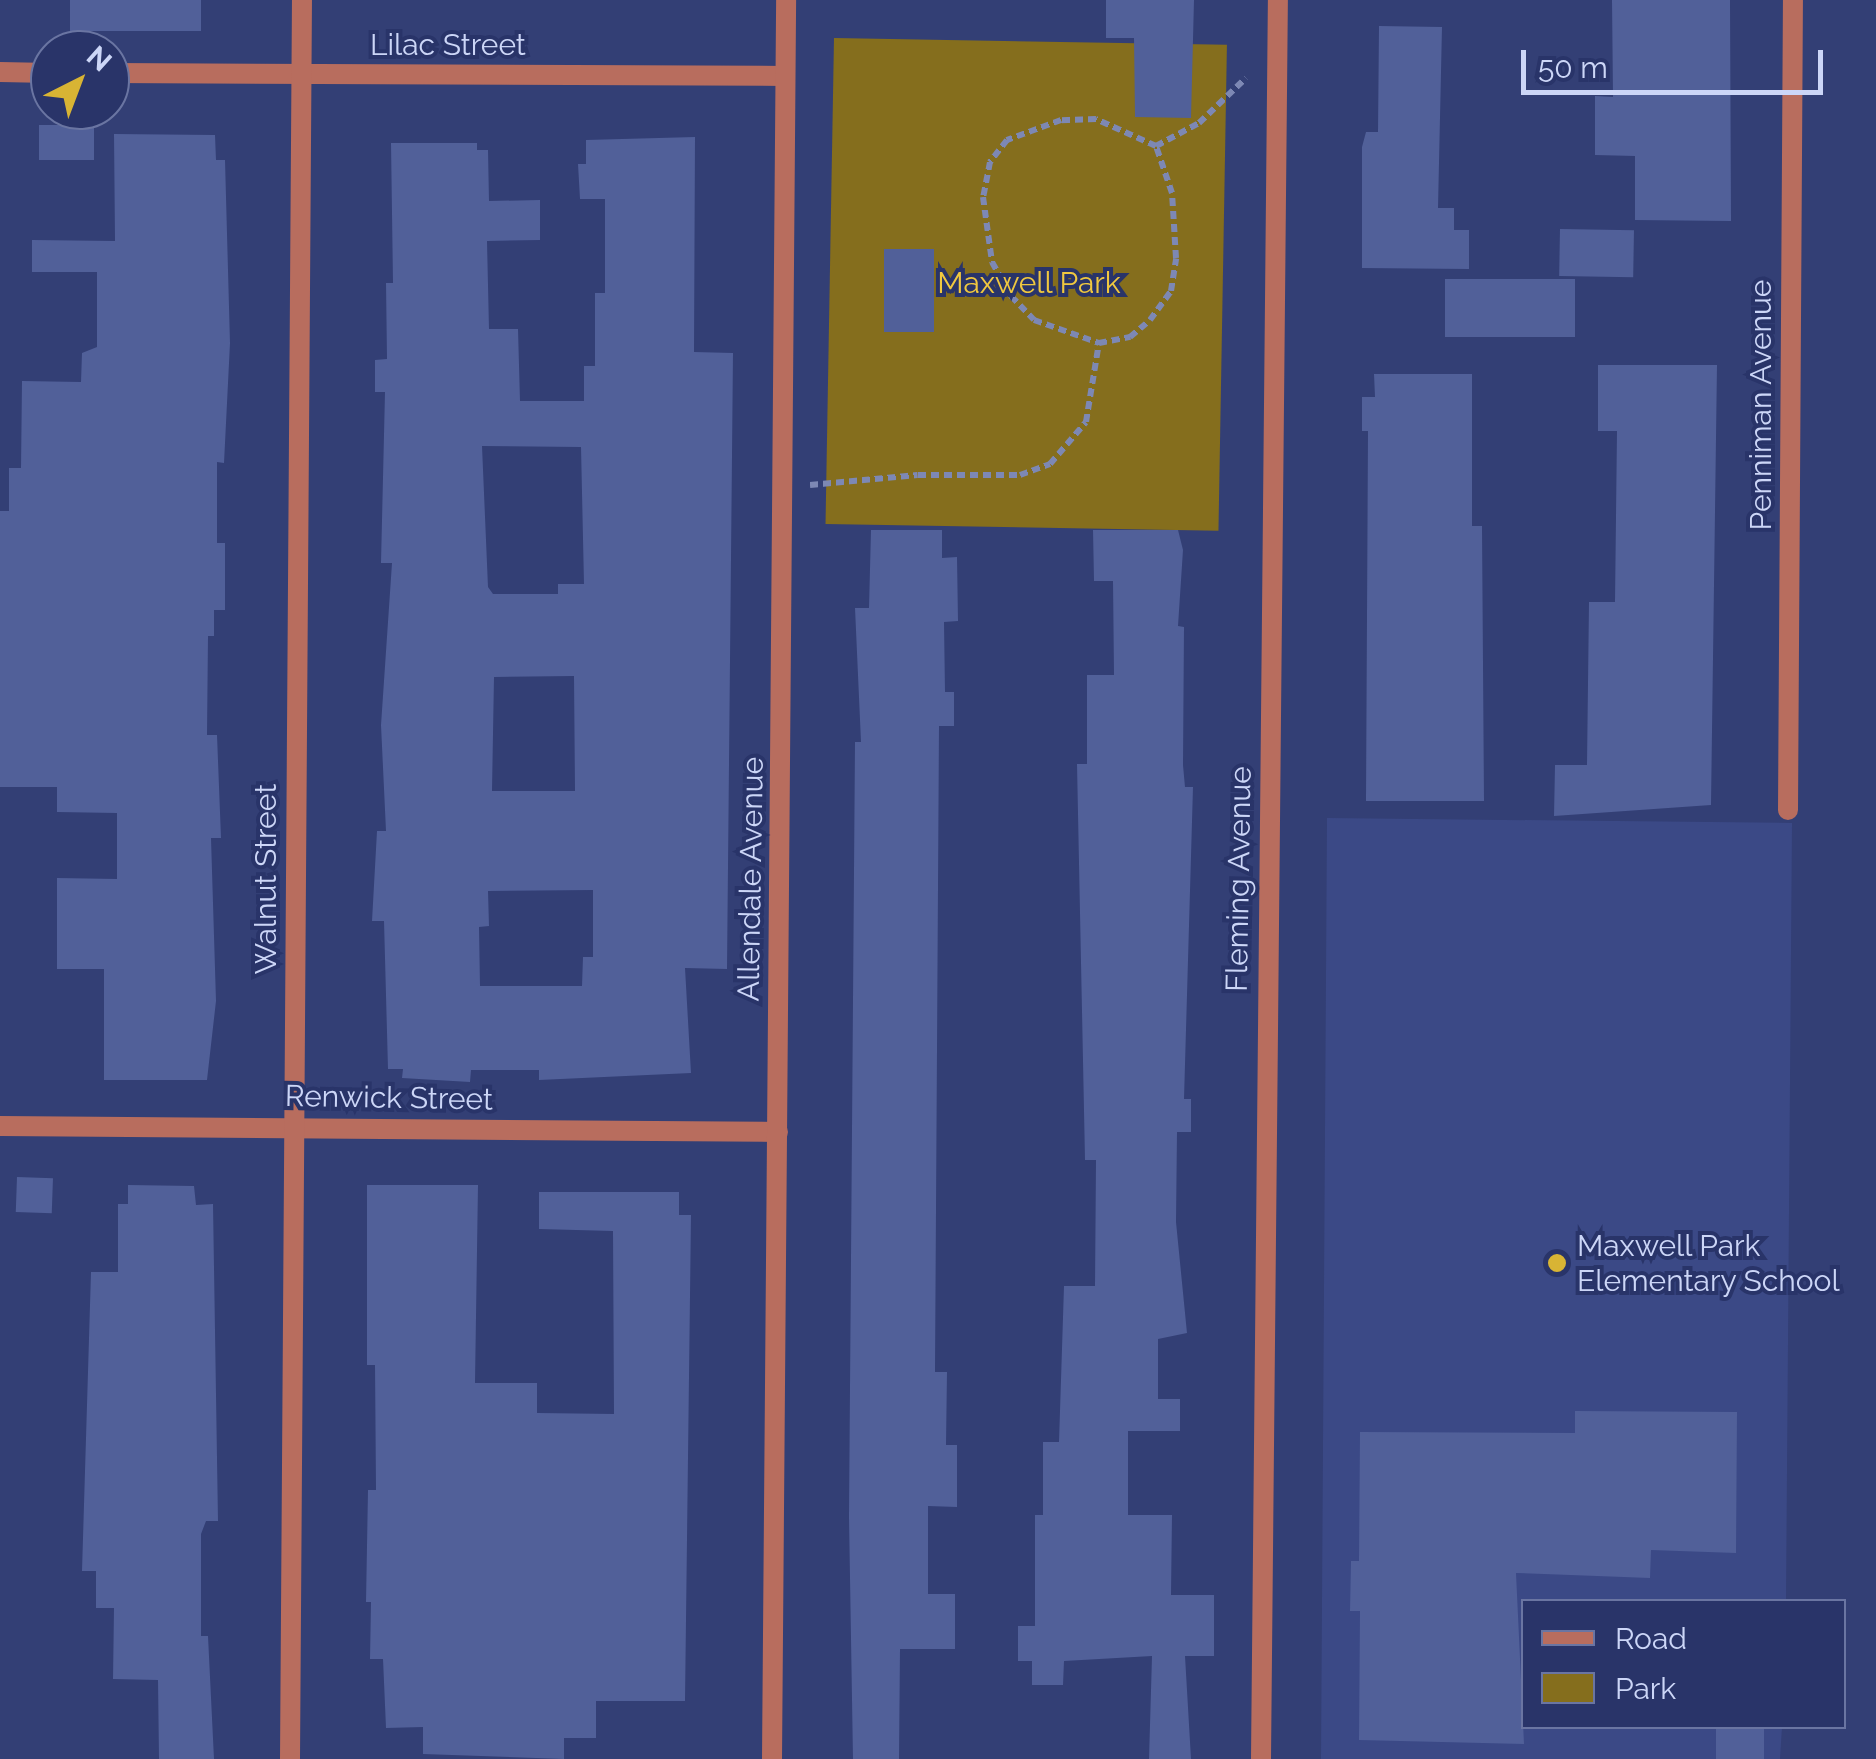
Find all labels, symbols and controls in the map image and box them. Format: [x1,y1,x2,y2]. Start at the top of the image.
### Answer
street label: Lilac Street [370,27,526,63]
north arrow [30,30,130,130]
scale bar [1526,30,1828,92]
text: N [80,39,118,78]
text: 50 m [1538,50,1608,85]
park label: Maxwell Park [937,265,1121,301]
street label: Penniman Avenue [1743,279,1779,531]
street label: Allendale Avenue [731,756,771,1002]
street label: Fleming Avenue [1219,765,1259,993]
street label: Walnut Street [248,784,284,974]
street label: Renwick Street [285,1078,493,1118]
place label: Maxwell Park Elementary School [1577,1228,1840,1298]
marker: Maxwell Park Elementary School [1546,1252,1568,1274]
legend [1521,1599,1846,1729]
text: Road [1615,1621,1687,1656]
text: Park [1615,1671,1676,1706]

